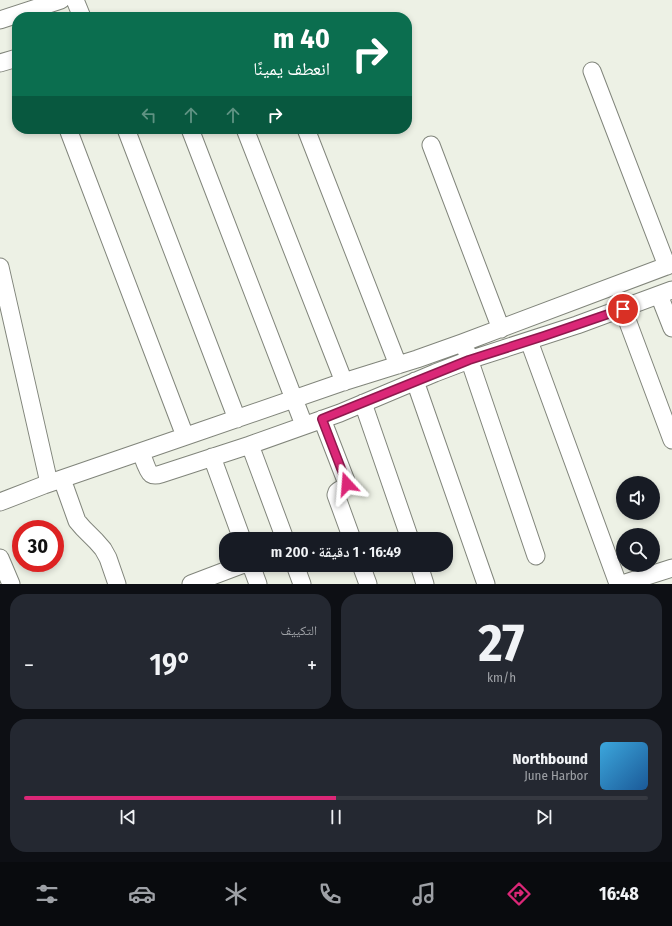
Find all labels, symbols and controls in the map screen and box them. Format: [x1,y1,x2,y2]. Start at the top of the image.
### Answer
text: 40 m [273,22,330,55]
icon: right [344,28,396,80]
text: انعطف يمينًا [253,58,330,80]
icon: left [138,104,160,126]
icon: ahead [180,104,202,126]
icon: ahead [222,104,244,126]
icon: right [264,104,286,126]
pin [606,292,640,326]
icon: arrive [612,298,634,320]
position arrow [326,463,368,505]
map controls [616,476,660,572]
button: sound [616,476,660,520]
speed limit sign: 30 [12,520,64,572]
button: search [616,528,660,572]
text: 16:49 · 1 دقيقة · 200 m [271,543,401,561]
text: 27 [479,612,524,675]
text: التكييف [281,623,317,638]
text: 19° [150,647,191,683]
text: − [24,652,34,679]
text: + [307,652,317,679]
text: km/h [487,670,516,685]
text: Northbound [512,750,588,768]
text: June Harbor [524,768,588,783]
icon: previous [117,806,139,828]
icon: pause [325,806,347,828]
icon: next [533,806,555,828]
icon: filters [33,880,61,908]
icon: car [128,880,156,908]
icon: climate [222,880,250,908]
icon: phone [316,880,344,908]
icon: music [410,880,438,908]
icon: directions [505,880,533,908]
text: 16:48 [599,883,639,905]

